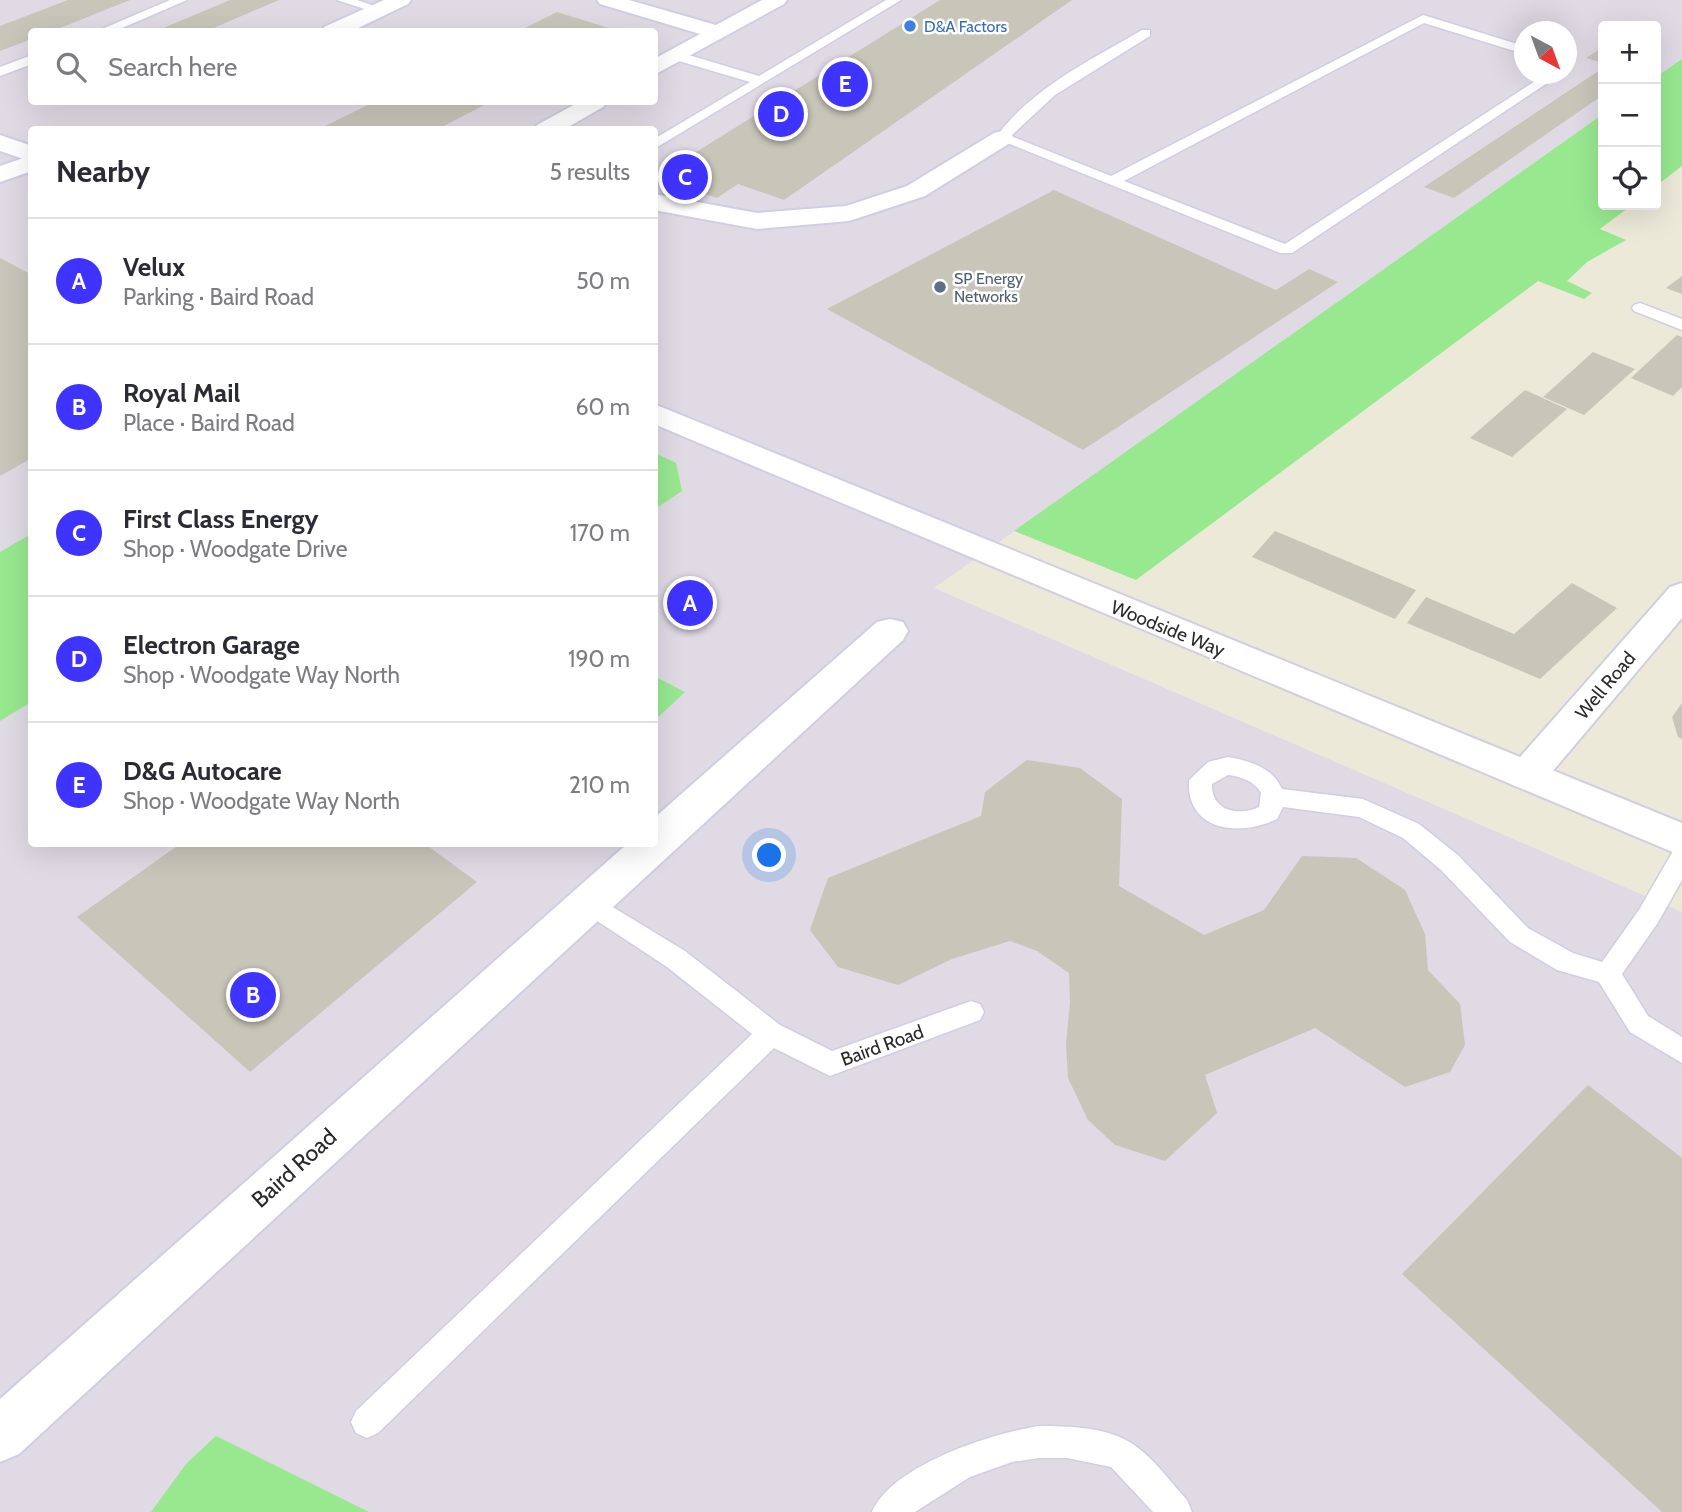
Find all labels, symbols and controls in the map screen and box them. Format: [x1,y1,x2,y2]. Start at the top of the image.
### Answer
place label: D&A Factors [924,17,1007,36]
marker: D&A Factors [902,18,918,34]
north arrow [1514,21,1577,84]
map controls [1598,21,1661,210]
button: + [1598,21,1661,84]
search box [28,28,658,105]
icon: search [52,48,90,86]
text: Search here [108,51,237,83]
pin: E [822,58,868,110]
button: − [1598,84,1661,147]
pin: D [758,88,804,140]
button: locate [1598,147,1661,210]
pin: C [662,151,708,203]
text: Nearby [56,153,150,190]
text: 5 results [549,158,630,186]
text: Velux [123,251,185,283]
text: A [72,267,86,295]
text: 50 m [576,267,630,295]
place label: SP Energy Networks [954,269,1023,306]
marker: SP Energy Networks [932,279,948,295]
text: Parking · Baird Road [123,283,314,311]
text: Royal Mail [123,377,240,409]
text: B [72,393,86,421]
text: 60 m [576,393,630,421]
text: Place · Baird Road [123,409,295,437]
text: First Class Energy [123,503,318,535]
text: C [72,519,86,547]
text: 170 m [570,519,630,547]
text: Shop · Woodgate Drive [123,535,347,563]
pin: A [667,577,713,629]
street label: Woodside Way [1108,595,1228,662]
text: Electron Garage [123,629,300,661]
text: D [71,645,87,673]
text: 190 m [568,645,630,673]
street label: Well Road [1570,647,1640,724]
text: Shop · Woodgate Way North [123,661,400,689]
text: D&G Autocare [123,755,282,787]
text: E [72,771,86,799]
text: 210 m [569,771,630,799]
text: Shop · Woodgate Way North [123,787,400,815]
your location [752,838,786,872]
pin: B [230,969,276,1021]
street label: Baird Road [838,1020,927,1071]
street label: Baird Road [246,1123,342,1213]

